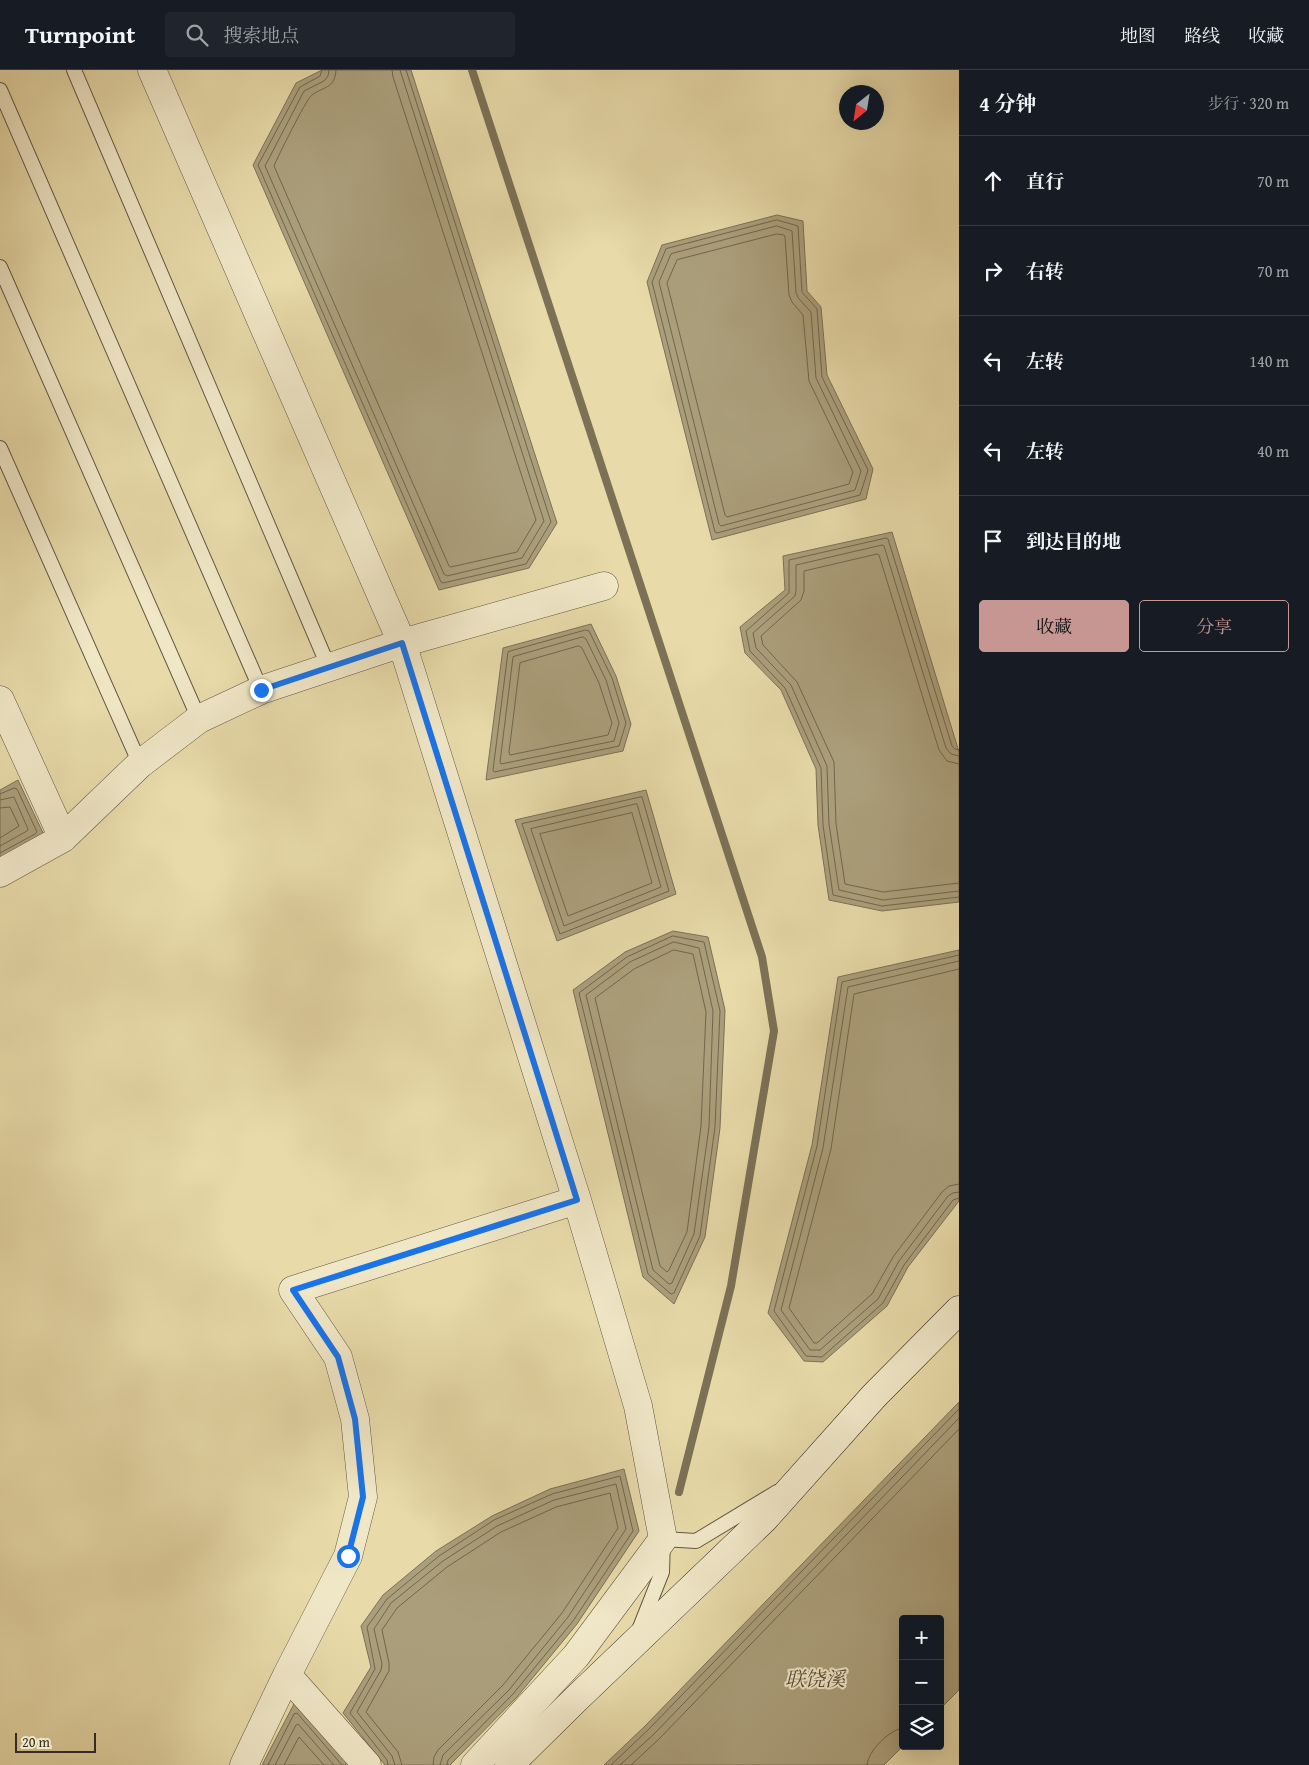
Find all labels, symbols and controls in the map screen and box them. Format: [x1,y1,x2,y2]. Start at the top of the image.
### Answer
search box [165,12,515,57]
text: Turnpoint [25,17,135,52]
icon: search [183,21,211,49]
text: 搜索地点 [223,21,299,49]
text: 地图 [1120,22,1156,49]
text: 路线 [1184,22,1220,49]
text: 收藏 [1248,22,1284,49]
north arrow [839,85,884,130]
text: 4 分钟 [979,88,1037,119]
text: 步行 · 320 m [1208,91,1289,115]
icon: ahead [979,167,1007,195]
text: 直行 [1026,167,1064,195]
text: 70 m [1257,169,1289,193]
icon: right [979,257,1007,285]
text: 右转 [1026,257,1064,285]
text: 70 m [1257,259,1289,283]
icon: left [979,347,1007,375]
text: 左转 [1026,347,1064,375]
text: 140 m [1249,349,1289,373]
icon: left [979,437,1007,465]
text: 左转 [1026,437,1064,465]
text: 40 m [1257,439,1289,463]
icon: arrive [979,527,1007,555]
text: 到达目的地 [1026,527,1121,555]
button: 收藏 [979,600,1129,652]
button: 分享 [1139,600,1289,652]
route end [250,679,273,702]
route start [337,1545,360,1568]
map controls [899,1615,944,1750]
button: + [899,1615,944,1660]
button: − [899,1660,944,1705]
water label: 联饶溪 [785,1664,847,1693]
button: layers [899,1705,944,1750]
scale bar [15,1730,96,1753]
text: 20 m [22,1732,50,1752]

